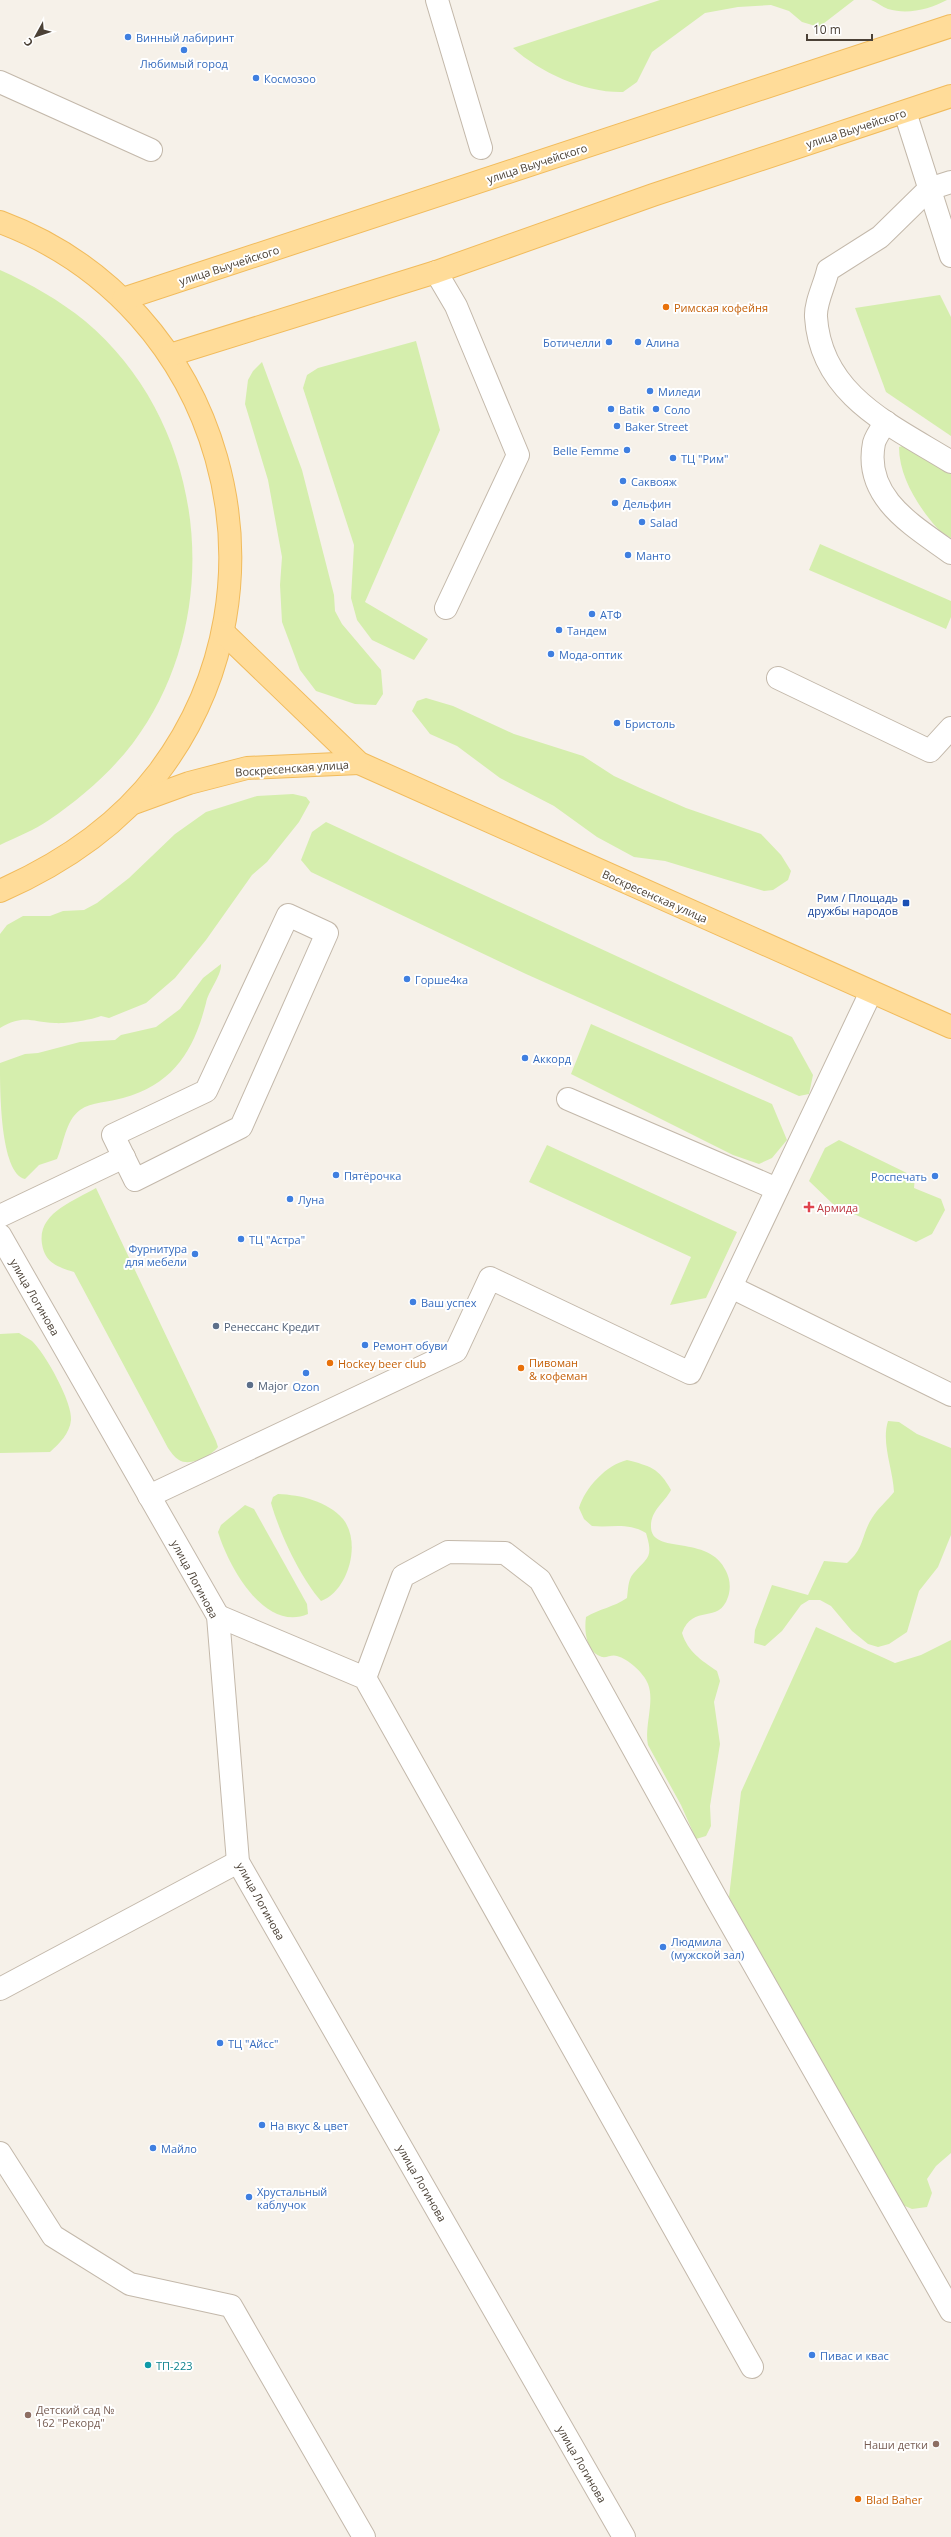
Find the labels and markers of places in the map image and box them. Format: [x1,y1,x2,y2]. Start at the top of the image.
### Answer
place label: Винный лабиринт [136,30,234,45]
marker: Винный лабиринт [123,32,133,42]
marker: Любимый город [179,45,189,55]
place label: Любимый город [140,56,229,71]
place label: Космозоо [264,71,316,86]
marker: Космозоо [251,73,261,83]
place label: Римская кофейня [674,300,768,315]
marker: Римская кофейня [661,302,671,312]
place label: Ботичелли [543,335,601,350]
place label: Алина [646,335,679,350]
marker: Ботичелли [604,337,614,347]
marker: Алина [633,337,643,347]
place label: Миледи [658,384,701,399]
marker: Миледи [645,386,655,396]
place label: Batik [619,402,645,417]
place label: Соло [664,402,691,417]
marker: Batik [606,404,616,414]
marker: Соло [651,404,661,414]
place label: Baker Street [625,419,688,434]
marker: Baker Street [612,421,622,431]
place label: Belle Femme [553,443,619,458]
marker: Belle Femme [622,445,632,455]
place label: ТЦ "Рим" [681,451,728,466]
marker: ТЦ "Рим" [668,453,678,463]
place label: Саквояж [631,474,678,489]
marker: Саквояж [618,476,628,486]
place label: Дельфин [623,496,671,511]
marker: Дельфин [610,498,620,508]
place label: Salad [650,515,678,530]
marker: Salad [637,517,647,527]
place label: Манто [636,548,671,563]
marker: Манто [623,550,633,560]
place label: АТФ [600,607,622,622]
marker: АТФ [587,609,597,619]
place label: Тандем [567,623,607,638]
marker: Тандем [554,625,564,635]
place label: Мода-оптик [559,647,623,662]
marker: Мода-оптик [546,649,556,659]
place label: Бристоль [625,716,675,731]
marker: Бристоль [612,718,622,728]
place label: Рим / Площадь дружбы народов [808,890,898,918]
marker: Рим / Площадь дружбы народов [901,898,911,908]
place label: Горше4ка [415,972,468,987]
marker: Горше4ка [402,974,412,984]
place label: Аккорд [533,1051,572,1066]
marker: Аккорд [520,1053,530,1063]
place label: Пятёрочка [344,1168,401,1183]
place label: Роспечать [871,1169,927,1184]
marker: Пятёрочка [331,1170,341,1180]
marker: Роспечать [930,1171,940,1181]
place label: Луна [298,1192,324,1207]
marker: Луна [285,1194,295,1204]
place label: Армида [817,1200,858,1215]
marker: Армида [804,1202,814,1212]
place label: ТЦ "Астра" [249,1232,305,1247]
marker: ТЦ "Астра" [236,1234,246,1244]
place label: Фурнитура для мебели [125,1241,187,1269]
marker: Фурнитура для мебели [190,1249,200,1259]
place label: Ваш успех [421,1295,477,1310]
marker: Ваш успех [408,1297,418,1307]
place label: Ренессанс Кредит [224,1319,320,1334]
marker: Ренессанс Кредит [211,1321,221,1331]
place label: Ремонт обуви [373,1338,447,1353]
marker: Ремонт обуви [360,1340,370,1350]
place label: Пивоман & кофеман [529,1355,587,1383]
place label: Hockey beer club [338,1356,427,1371]
marker: Hockey beer club [325,1358,335,1368]
marker: Пивоман & кофеман [516,1363,526,1373]
marker: Ozon [301,1368,311,1378]
place label: Major [258,1378,288,1393]
place label: Ozon [292,1379,320,1394]
marker: Major [245,1380,255,1390]
place label: Людмила (мужской зал) [671,1934,744,1962]
marker: Людмила (мужской зал) [658,1942,668,1952]
place label: ТЦ "Айсс" [228,2036,278,2051]
marker: ТЦ "Айсс" [215,2038,225,2048]
place label: На вкус & цвет [270,2118,348,2133]
marker: На вкус & цвет [257,2120,267,2130]
place label: Майло [161,2141,197,2156]
marker: Майло [148,2143,158,2153]
place label: Хрустальный каблучок [257,2184,327,2212]
marker: Хрустальный каблучок [244,2192,254,2202]
place label: Пивас и квас [820,2348,889,2363]
marker: Пивас и квас [807,2350,817,2360]
place label: ТП-223 [156,2358,192,2373]
marker: ТП-223 [143,2360,153,2370]
place label: Детский сад № 162 "Рекорд" [36,2402,114,2430]
marker: Детский сад № 162 "Рекорд" [23,2410,33,2420]
place label: Наши детки [864,2437,928,2452]
marker: Наши детки [931,2439,941,2449]
place label: Blad Baher [866,2492,923,2507]
marker: Blad Baher [853,2494,863,2504]

